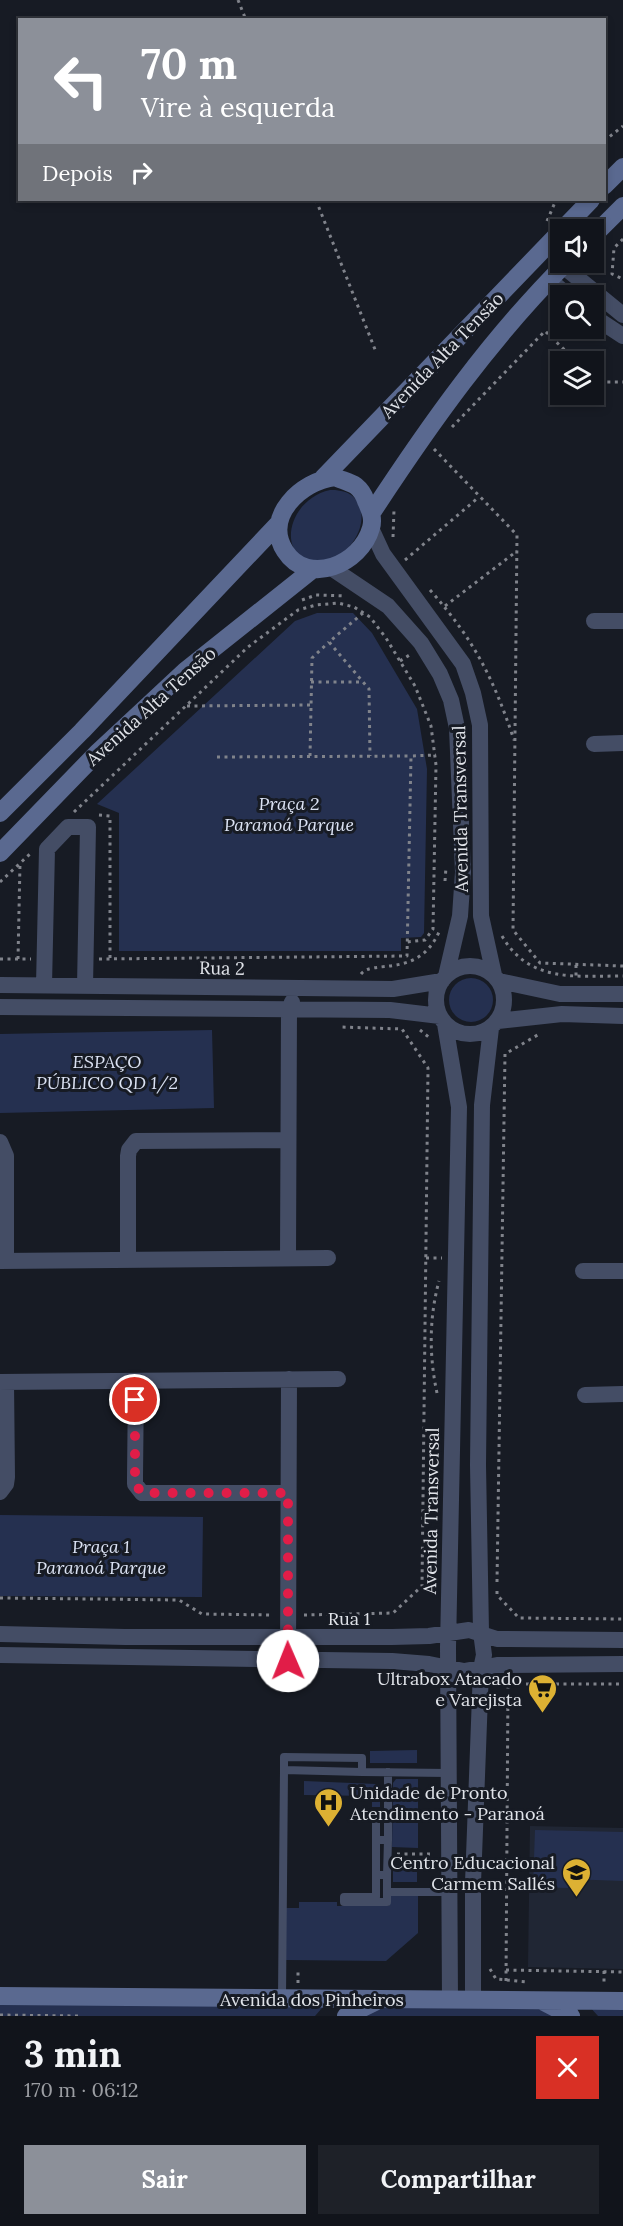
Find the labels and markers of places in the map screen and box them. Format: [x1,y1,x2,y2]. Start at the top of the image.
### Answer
pin [109,1374,160,1425]
place label: Ultrabox Atacado e Varejista [377,1667,522,1711]
supermarket icon: Ultrabox Atacado e Varejista [527,1672,559,1714]
place label: Unidade de Pronto Atendimento - Paranoá [349,1781,545,1825]
hospital icon: Unidade de Pronto Atendimento - Paranoá [313,1786,345,1828]
place label: Centro Educacional Carmem Sallés [390,1851,555,1895]
school or university icon: Centro Educacional Carmem Sallés [560,1856,592,1898]

